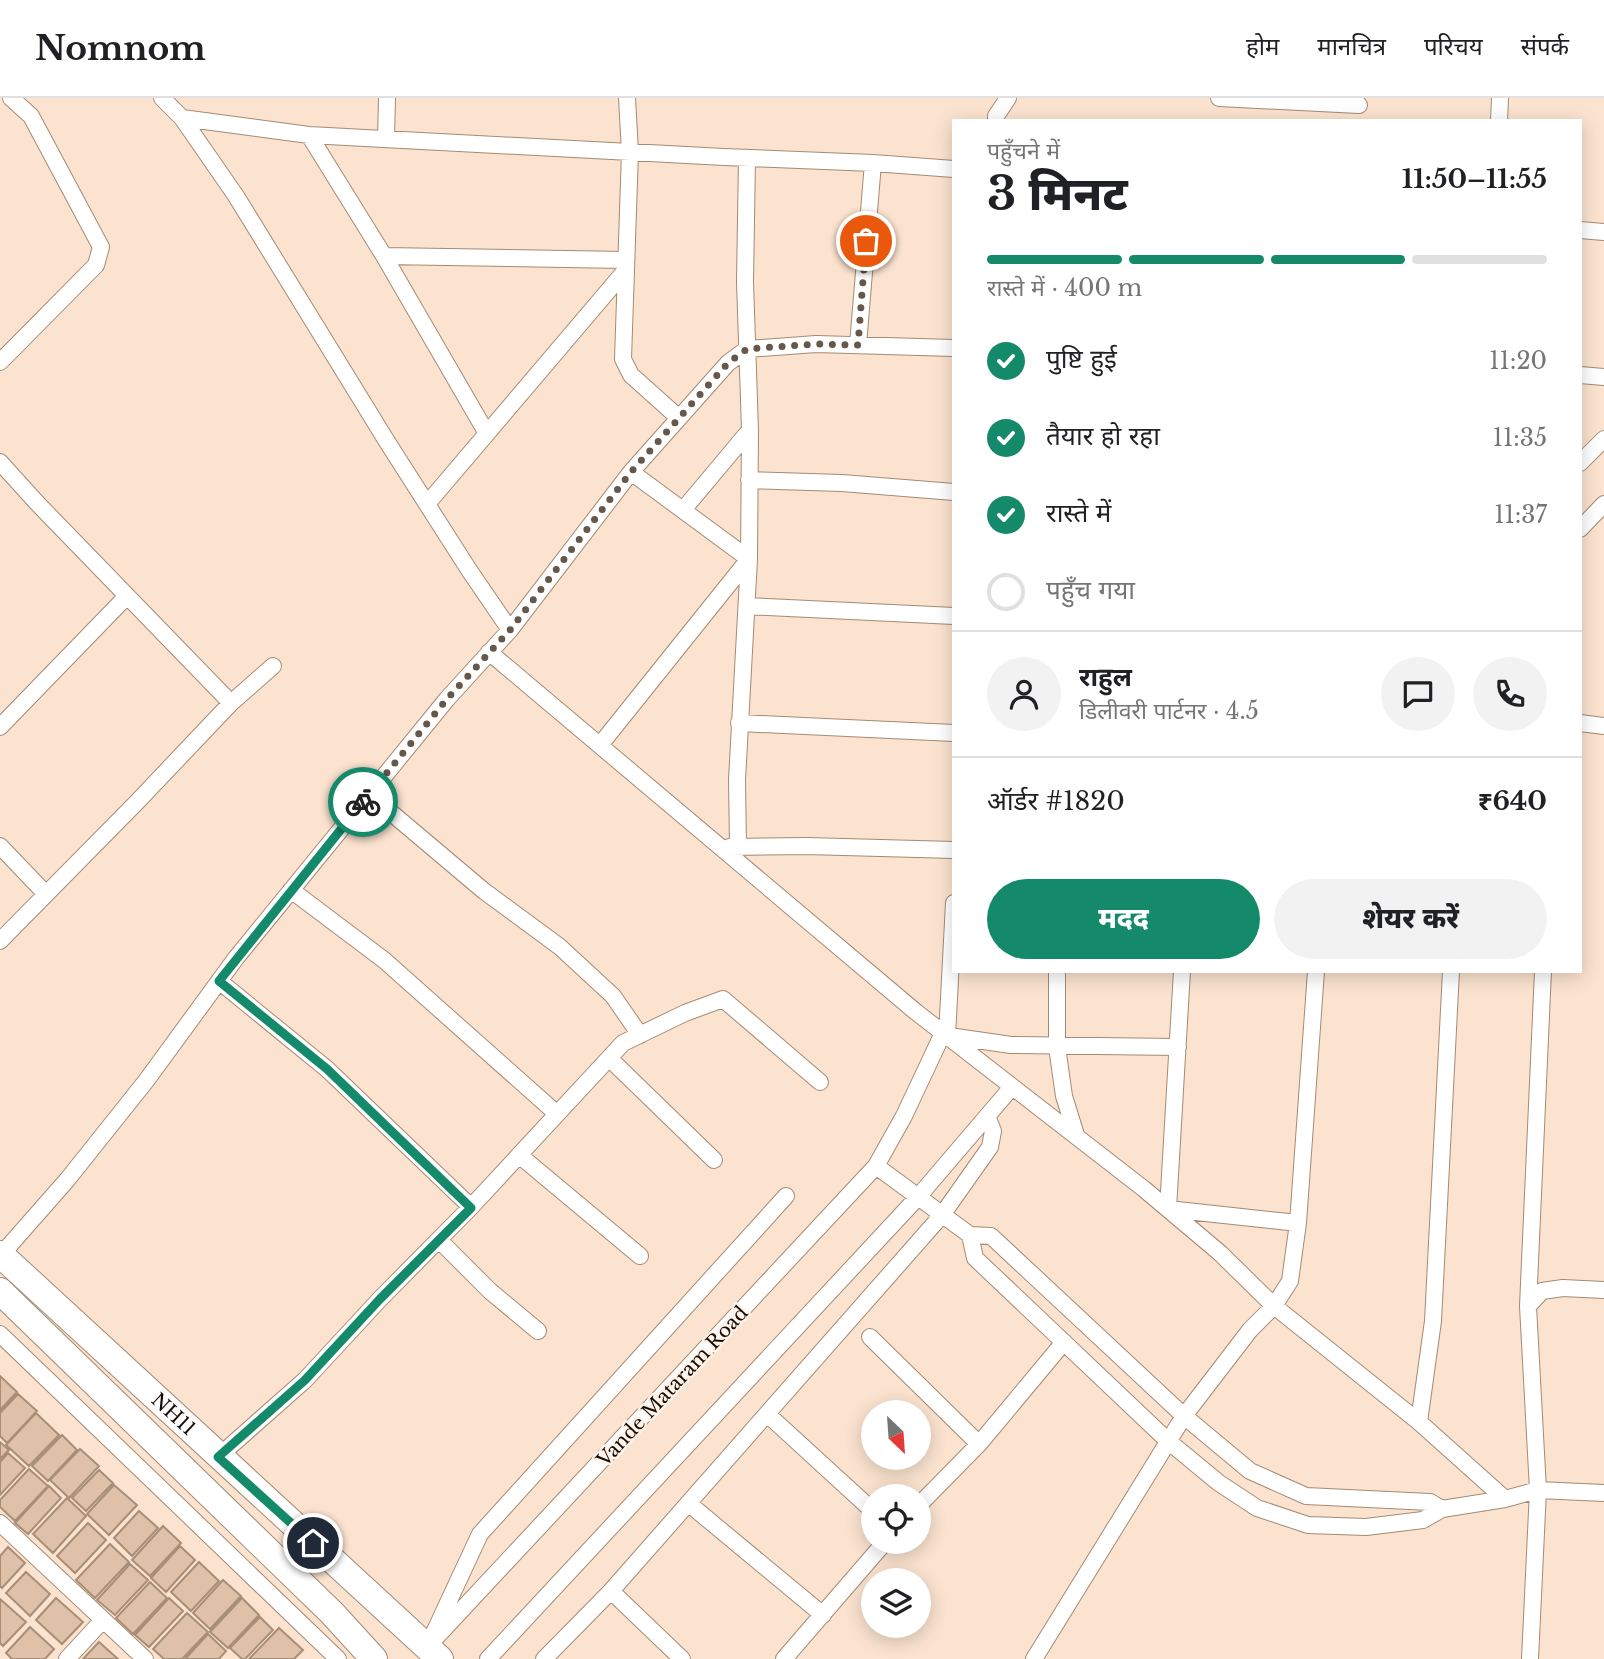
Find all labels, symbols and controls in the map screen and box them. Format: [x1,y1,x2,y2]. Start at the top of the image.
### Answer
text: Nomnom [35,28,206,69]
text: होम [1246,32,1279,61]
text: मानचित्र [1317,32,1386,61]
text: परिचय [1424,32,1483,61]
text: संपर्क [1521,32,1569,61]
text: पहुँचने में [987,137,1060,165]
text: 11:50–11:55 [1402,163,1547,195]
text: 3 मिनट [987,165,1128,222]
pin [836,211,896,271]
icon: bag [847,222,885,260]
text: रास्ते में · 400 m [987,274,1142,302]
icon: check [987,342,1025,380]
text: पुष्टि हुई [1046,343,1117,375]
text: 11:20 [1489,347,1547,375]
icon: check [987,419,1025,457]
text: तैयार हो रहा [1046,420,1160,452]
text: 11:35 [1493,424,1547,452]
icon: check [987,496,1025,534]
text: रास्ते में [1046,497,1111,529]
text: 11:37 [1494,501,1547,529]
text: पहुँच गया [1046,574,1135,606]
button: person [987,657,1061,731]
button: chat [1381,657,1455,731]
button: phone [1473,657,1547,731]
text: राहुल [1079,661,1132,693]
text: डिलीवरी पार्टनर · 4.5 [1079,697,1259,725]
courier [328,767,398,837]
icon: bike [344,783,382,821]
text: ऑर्डर #1820 [987,785,1125,817]
text: ₹640 [1478,785,1547,817]
button: मदद [987,879,1260,959]
button: शेयर करें [1274,879,1547,959]
street label: Vande Mataram Road [591,1301,753,1472]
street label: NH11 [146,1388,200,1440]
north arrow [861,1400,931,1470]
map controls [861,1400,931,1638]
button: locate [861,1484,931,1554]
pin [283,1513,343,1573]
icon: home [294,1524,332,1562]
button: layers [861,1568,931,1638]

